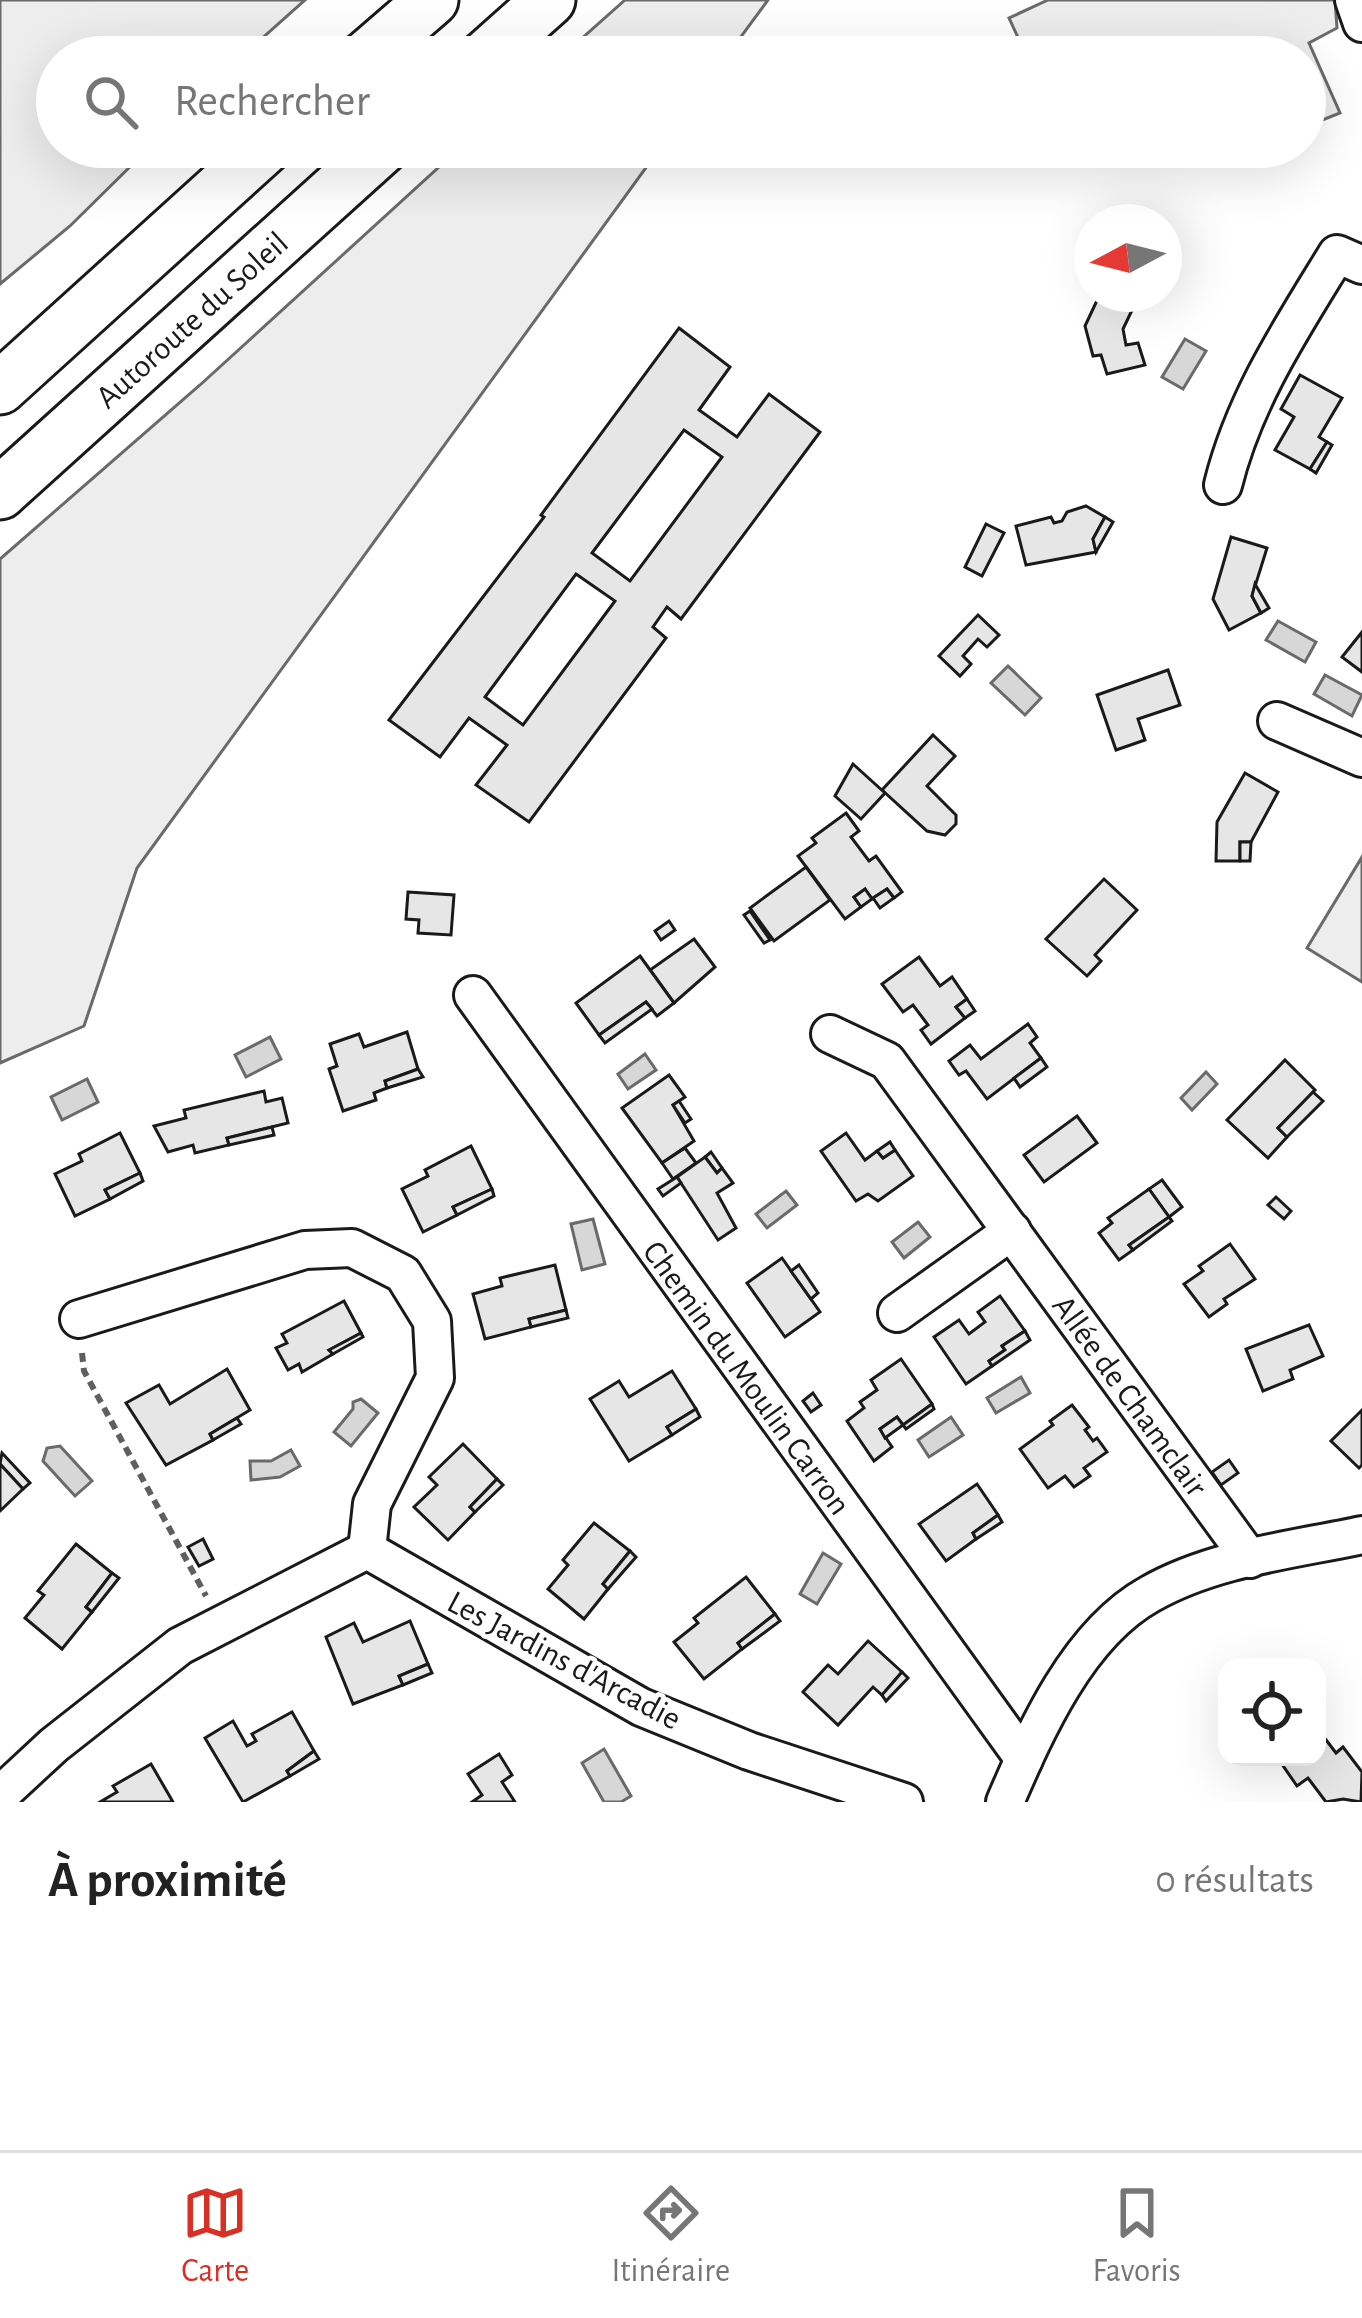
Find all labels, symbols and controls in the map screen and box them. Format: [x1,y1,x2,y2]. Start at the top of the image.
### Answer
search box [36,36,1326,168]
icon: search [78,69,144,135]
text: Rechercher [174,79,370,124]
north arrow [1074,204,1182,312]
street label: Autoroute du Soleil [90,226,295,415]
street label: Chemin du Moulin Carron [636,1236,856,1521]
street label: Allée de Chamclair [1045,1290,1213,1503]
street label: Les Jardins d'Arcadie [442,1586,686,1737]
map controls [1218,1658,1326,1766]
button: locate [1218,1658,1326,1766]
text: À proximité [48,1855,287,1906]
text: 0 résultats [1155,1861,1314,1900]
tab: Carte [181,2180,249,2292]
tab: Itinéraire [611,2180,730,2292]
tab: Favoris [1092,2180,1181,2292]

